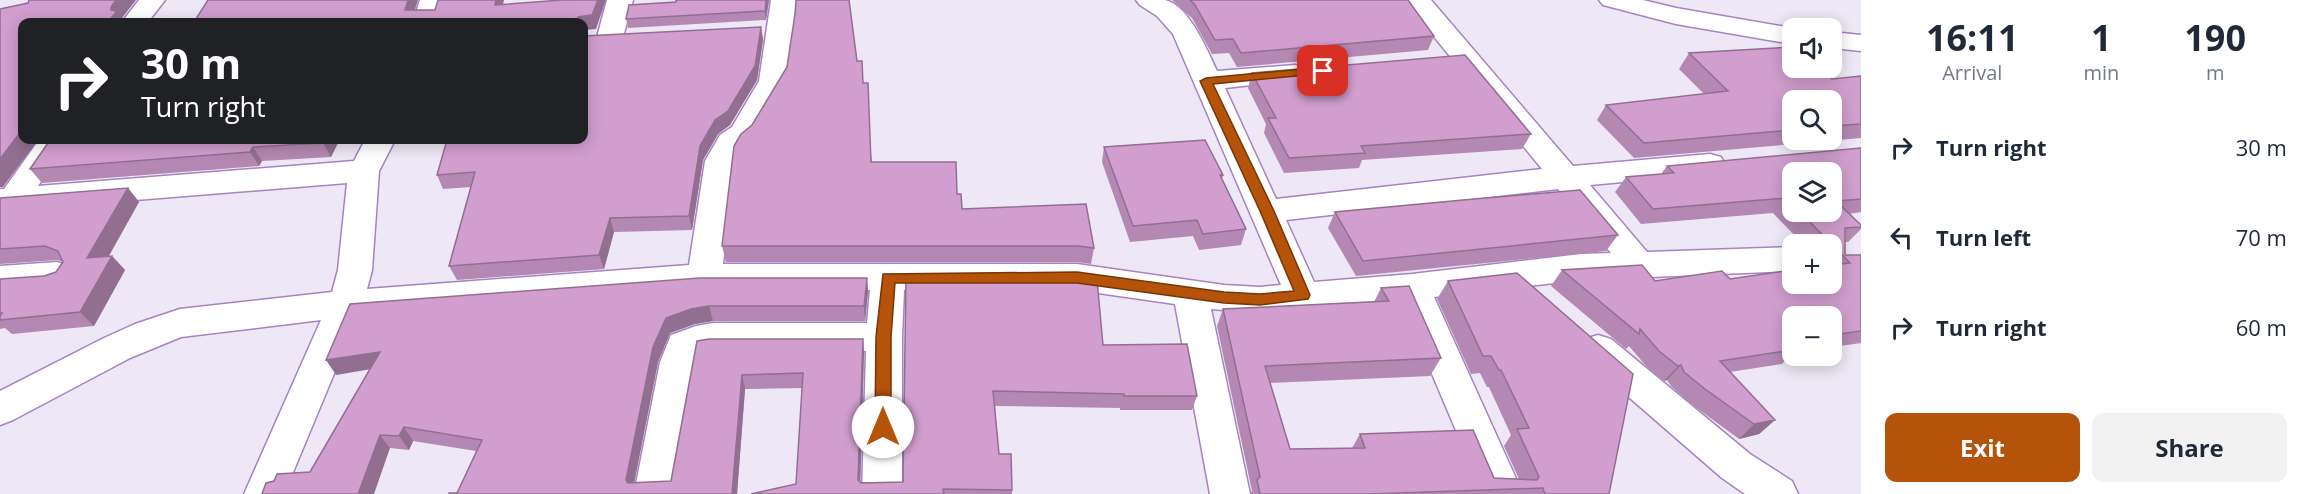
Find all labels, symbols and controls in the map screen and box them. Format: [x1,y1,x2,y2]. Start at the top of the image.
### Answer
text: 16:11 [1926,13,2019,62]
text: 1 [2091,13,2112,62]
text: 190 [2184,13,2246,62]
map controls [1782,18,1842,366]
button: sound [1782,18,1842,78]
text: 30 m [141,34,241,91]
icon: right [42,42,120,120]
pin [1297,45,1348,96]
icon: arrive [1306,54,1339,87]
text: Arrival [1942,59,2002,86]
text: min [2083,59,2119,86]
text: m [2206,59,2224,86]
text: Turn right [141,88,266,125]
button: search [1782,90,1842,150]
icon: right [1885,131,1918,164]
text: Turn right [1936,132,2047,162]
text: 30 m [2236,132,2287,162]
button: layers [1782,162,1842,222]
icon: left [1885,221,1918,254]
text: Turn left [1936,222,2031,252]
text: 70 m [2236,222,2287,252]
button: + [1782,234,1842,294]
button: − [1782,306,1842,366]
icon: right [1885,311,1918,344]
text: Turn right [1936,312,2047,342]
text: 60 m [2236,312,2287,342]
position arrow [851,395,915,459]
button: Exit [1885,413,2080,482]
button: Share [2092,413,2287,482]

